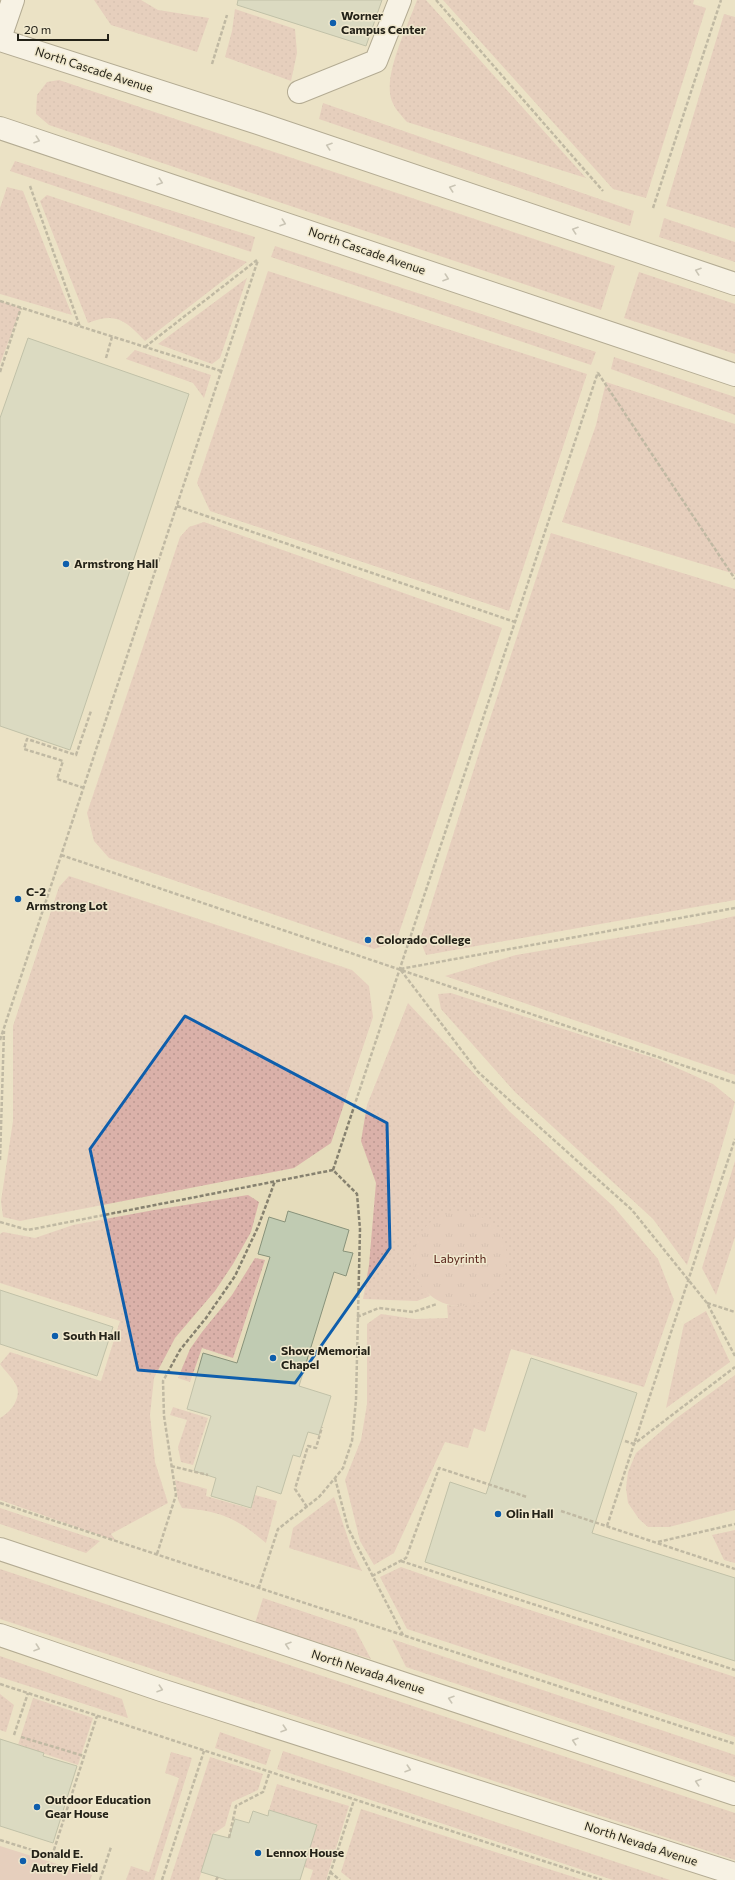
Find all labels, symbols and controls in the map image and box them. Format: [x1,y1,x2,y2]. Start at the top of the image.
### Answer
place label: Worner Campus Center [341,8,426,36]
scale bar [18,16,108,42]
marker: Worner Campus Center [328,18,338,28]
text: 20 m [24,22,51,36]
street label: North Cascade Avenue [34,43,155,95]
one-way arrow [33,135,40,144]
one-way arrow [325,143,332,151]
one-way arrow [157,177,164,185]
one-way arrow [448,184,455,193]
one-way arrow [280,218,287,227]
street label: North Cascade Avenue [307,223,428,277]
one-way arrow [572,226,579,235]
one-way arrow [695,268,702,276]
one-way arrow [443,273,450,282]
place label: Armstrong Hall [74,556,158,570]
marker: Armstrong Hall [61,559,71,569]
place label: C-2 Armstrong Lot [26,884,108,912]
marker: C-2 Armstrong Lot [13,894,23,904]
place label: Colorado College [376,932,470,946]
marker: Colorado College [363,935,373,945]
park label: Labyrinth [434,1251,486,1265]
place label: South Hall [63,1328,120,1342]
marker: South Hall [50,1331,60,1341]
place label: Shove Memorial Chapel [281,1343,370,1371]
marker: Shove Memorial Chapel [268,1353,278,1363]
place label: Olin Hall [506,1506,553,1520]
marker: Olin Hall [493,1509,503,1519]
one-way arrow [285,1641,292,1650]
one-way arrow [33,1643,40,1652]
street label: North Nevada Avenue [310,1646,427,1696]
one-way arrow [157,1684,164,1693]
one-way arrow [448,1696,455,1704]
one-way arrow [280,1724,287,1733]
one-way arrow [571,1737,578,1745]
one-way arrow [404,1764,411,1773]
one-way arrow [695,1778,702,1786]
place label: Outdoor Education Gear House [45,1792,151,1820]
marker: Outdoor Education Gear House [32,1802,42,1812]
street label: North Nevada Avenue [583,1818,700,1868]
place label: Lennox House [266,1845,344,1859]
place label: Donald E. Autrey Field [31,1846,98,1874]
marker: Lennox House [253,1848,263,1858]
marker: Donald E. Autrey Field [18,1856,28,1866]

